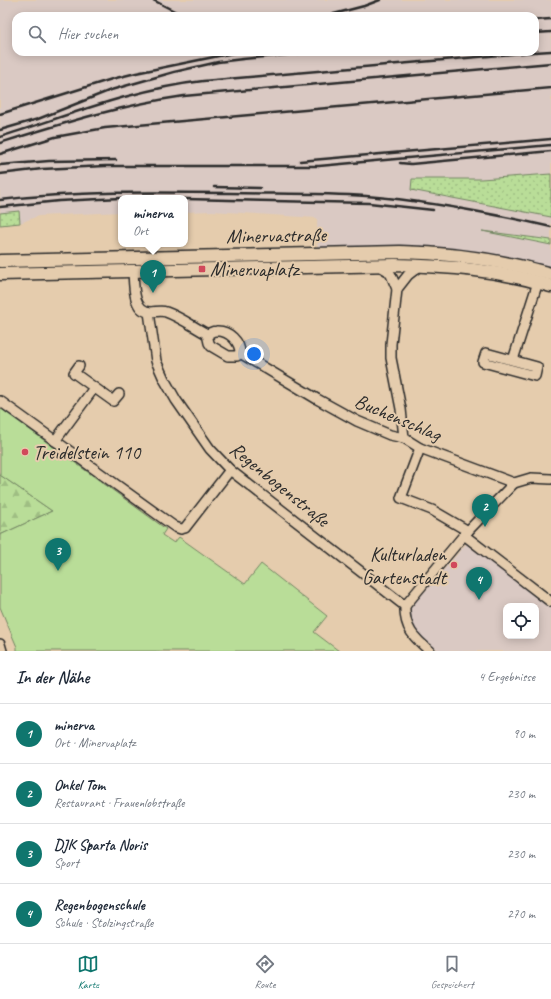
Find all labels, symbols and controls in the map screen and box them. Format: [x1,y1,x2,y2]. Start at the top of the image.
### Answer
search box [12,12,539,56]
icon: search [26,23,48,45]
text: Hier suchen [58,25,118,44]
popup [118,195,188,247]
text: minerva [133,204,173,223]
street label: Minervastraße [226,222,328,249]
text: Ort [133,223,148,239]
place label: Minervaplatz [210,257,301,282]
pin: 1 [140,260,166,293]
marker: Minervaplatz [197,264,207,274]
your location [244,344,264,364]
street label: Buchenschlag [351,388,446,448]
street label: Regenbogenstraße [225,437,336,533]
place label: Treidelstein 110 [33,440,142,465]
marker: Treidelstein 110 [20,447,30,457]
pin: 2 [472,494,498,527]
pin: 3 [45,538,71,571]
place label: Kulturladen Gartenstadt [362,542,448,590]
marker: Kulturladen Gartenstadt [449,560,459,570]
pin: 4 [466,567,492,600]
map controls [503,603,539,639]
button: locate [503,603,539,639]
text: In der Nähe [16,667,89,688]
text: 4 Ergebnisse [479,669,535,685]
text: minerva [54,716,94,735]
text: 1 [26,726,32,742]
text: 90 m [513,726,535,742]
text: Ort · Minervaplatz [54,735,136,751]
text: Onkel Tom [54,776,105,795]
text: 2 [26,786,32,802]
text: 230 m [507,786,535,802]
text: Restaurant · Frauenlobstraße [54,795,185,811]
text: DJK Sparta Noris [54,836,147,855]
text: 3 [26,846,32,862]
text: 230 m [507,846,535,862]
text: Sport [54,855,79,871]
text: Regenbogenschule [54,896,145,915]
text: 4 [26,906,32,922]
text: 270 m [507,906,535,922]
text: Schule · Stolzingstraße [54,915,153,931]
tab: Karte [77,953,99,991]
tab: Route [254,953,276,991]
tab: Gespeichert [431,953,474,991]

